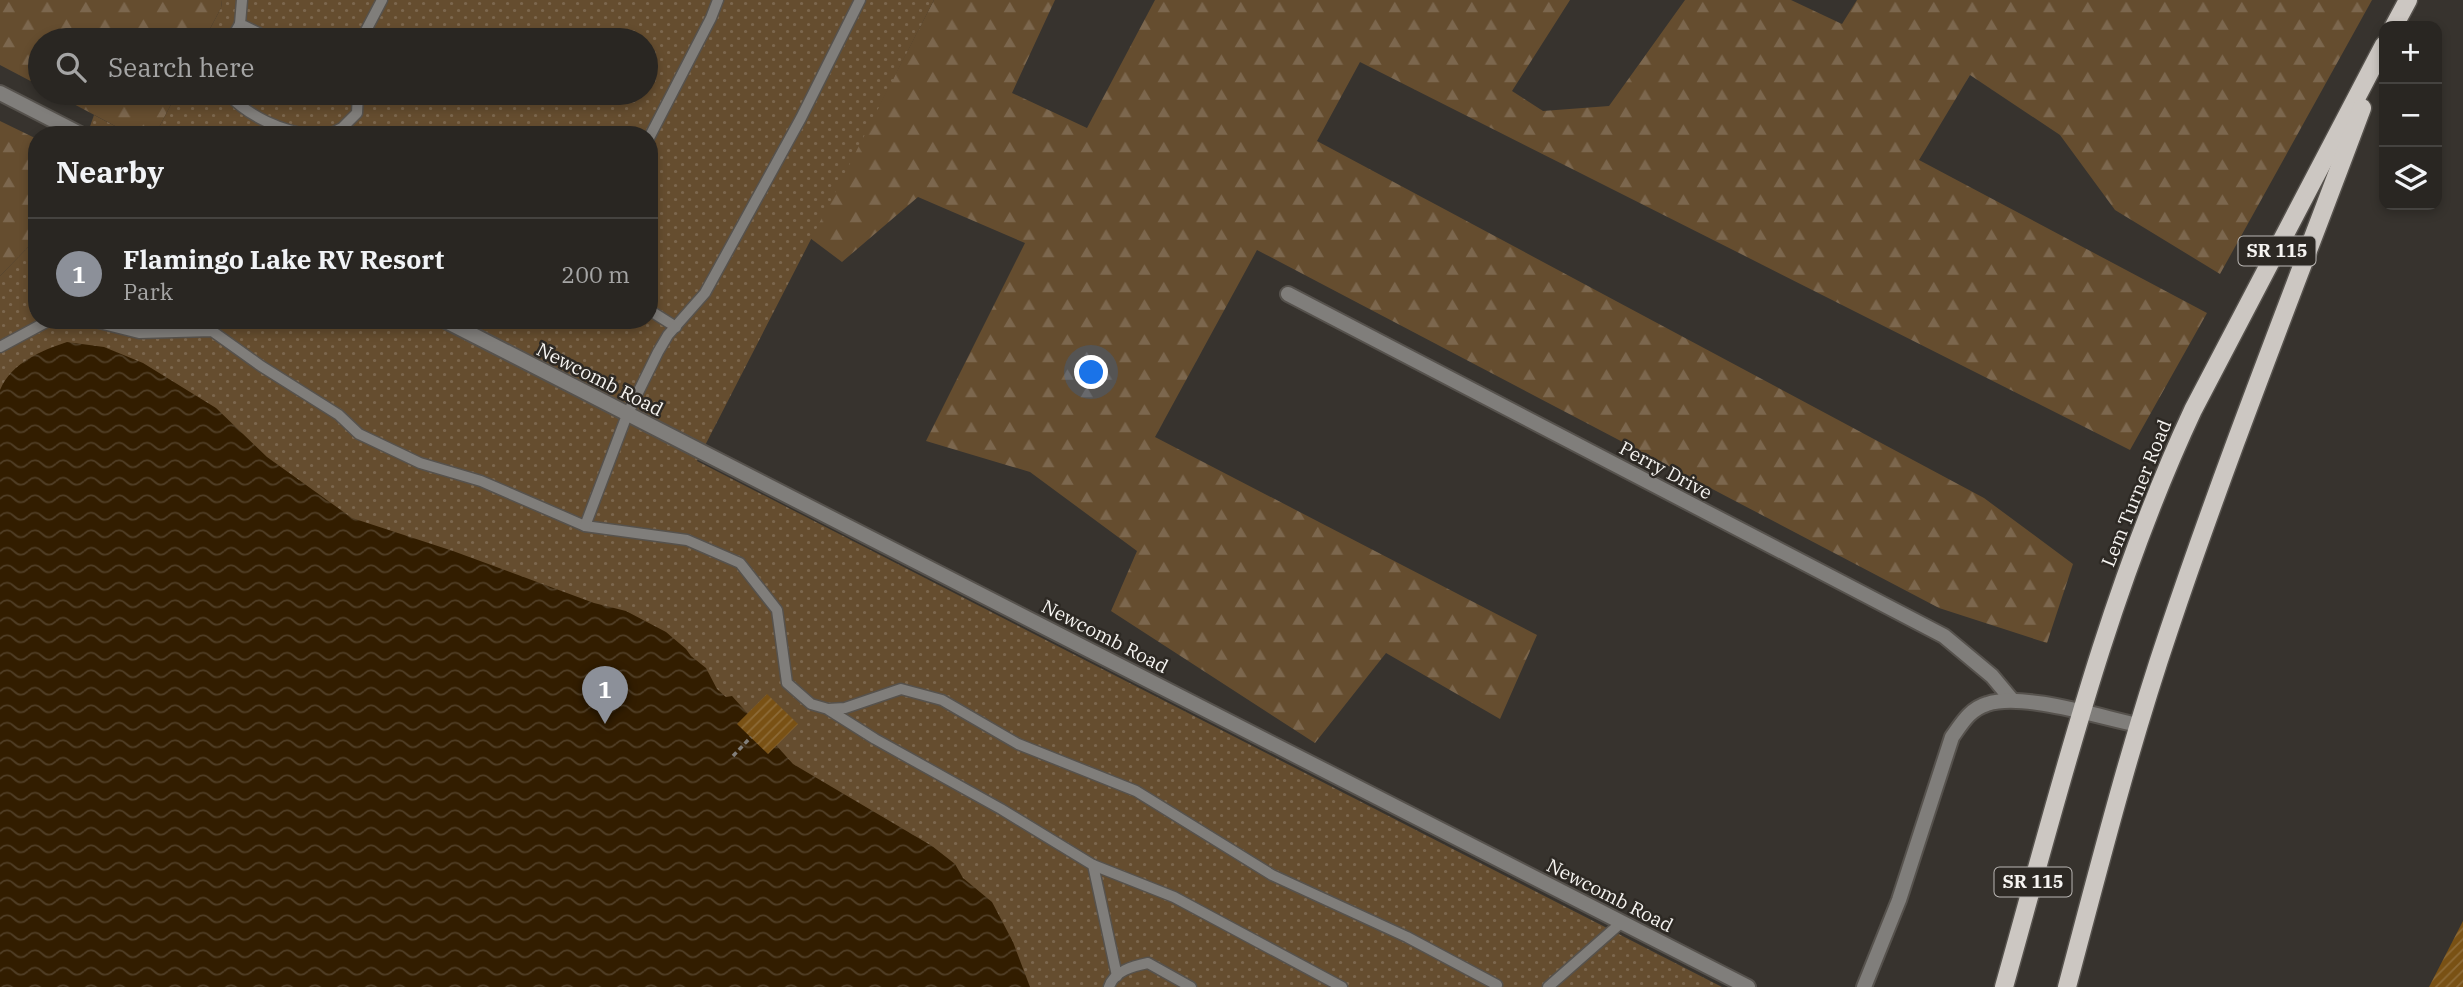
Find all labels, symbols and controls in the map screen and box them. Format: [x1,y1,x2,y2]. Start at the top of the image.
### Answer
map controls [2379,21,2442,210]
button: + [2379,21,2442,84]
search box [28,28,658,105]
icon: search [52,48,90,86]
text: Search here [108,50,254,84]
button: − [2379,84,2442,147]
button: layers [2379,147,2442,210]
text: Nearby [56,152,164,191]
road number: SR 115 [2238,236,2316,265]
text: Flamingo Lake RV Resort [123,242,444,276]
text: 1 [72,259,86,289]
text: 200 m [561,259,630,289]
text: Park [123,276,173,306]
street label: Newcomb Road [533,337,667,421]
your location [1074,355,1108,389]
street label: Lem Turner Road [2096,416,2176,570]
street label: Perry Drive [1616,436,1716,504]
street label: Newcomb Road [1038,594,1172,678]
pin: 1 [582,666,628,724]
street label: Newcomb Road [1543,853,1677,937]
road number: SR 115 [1994,868,2072,897]

